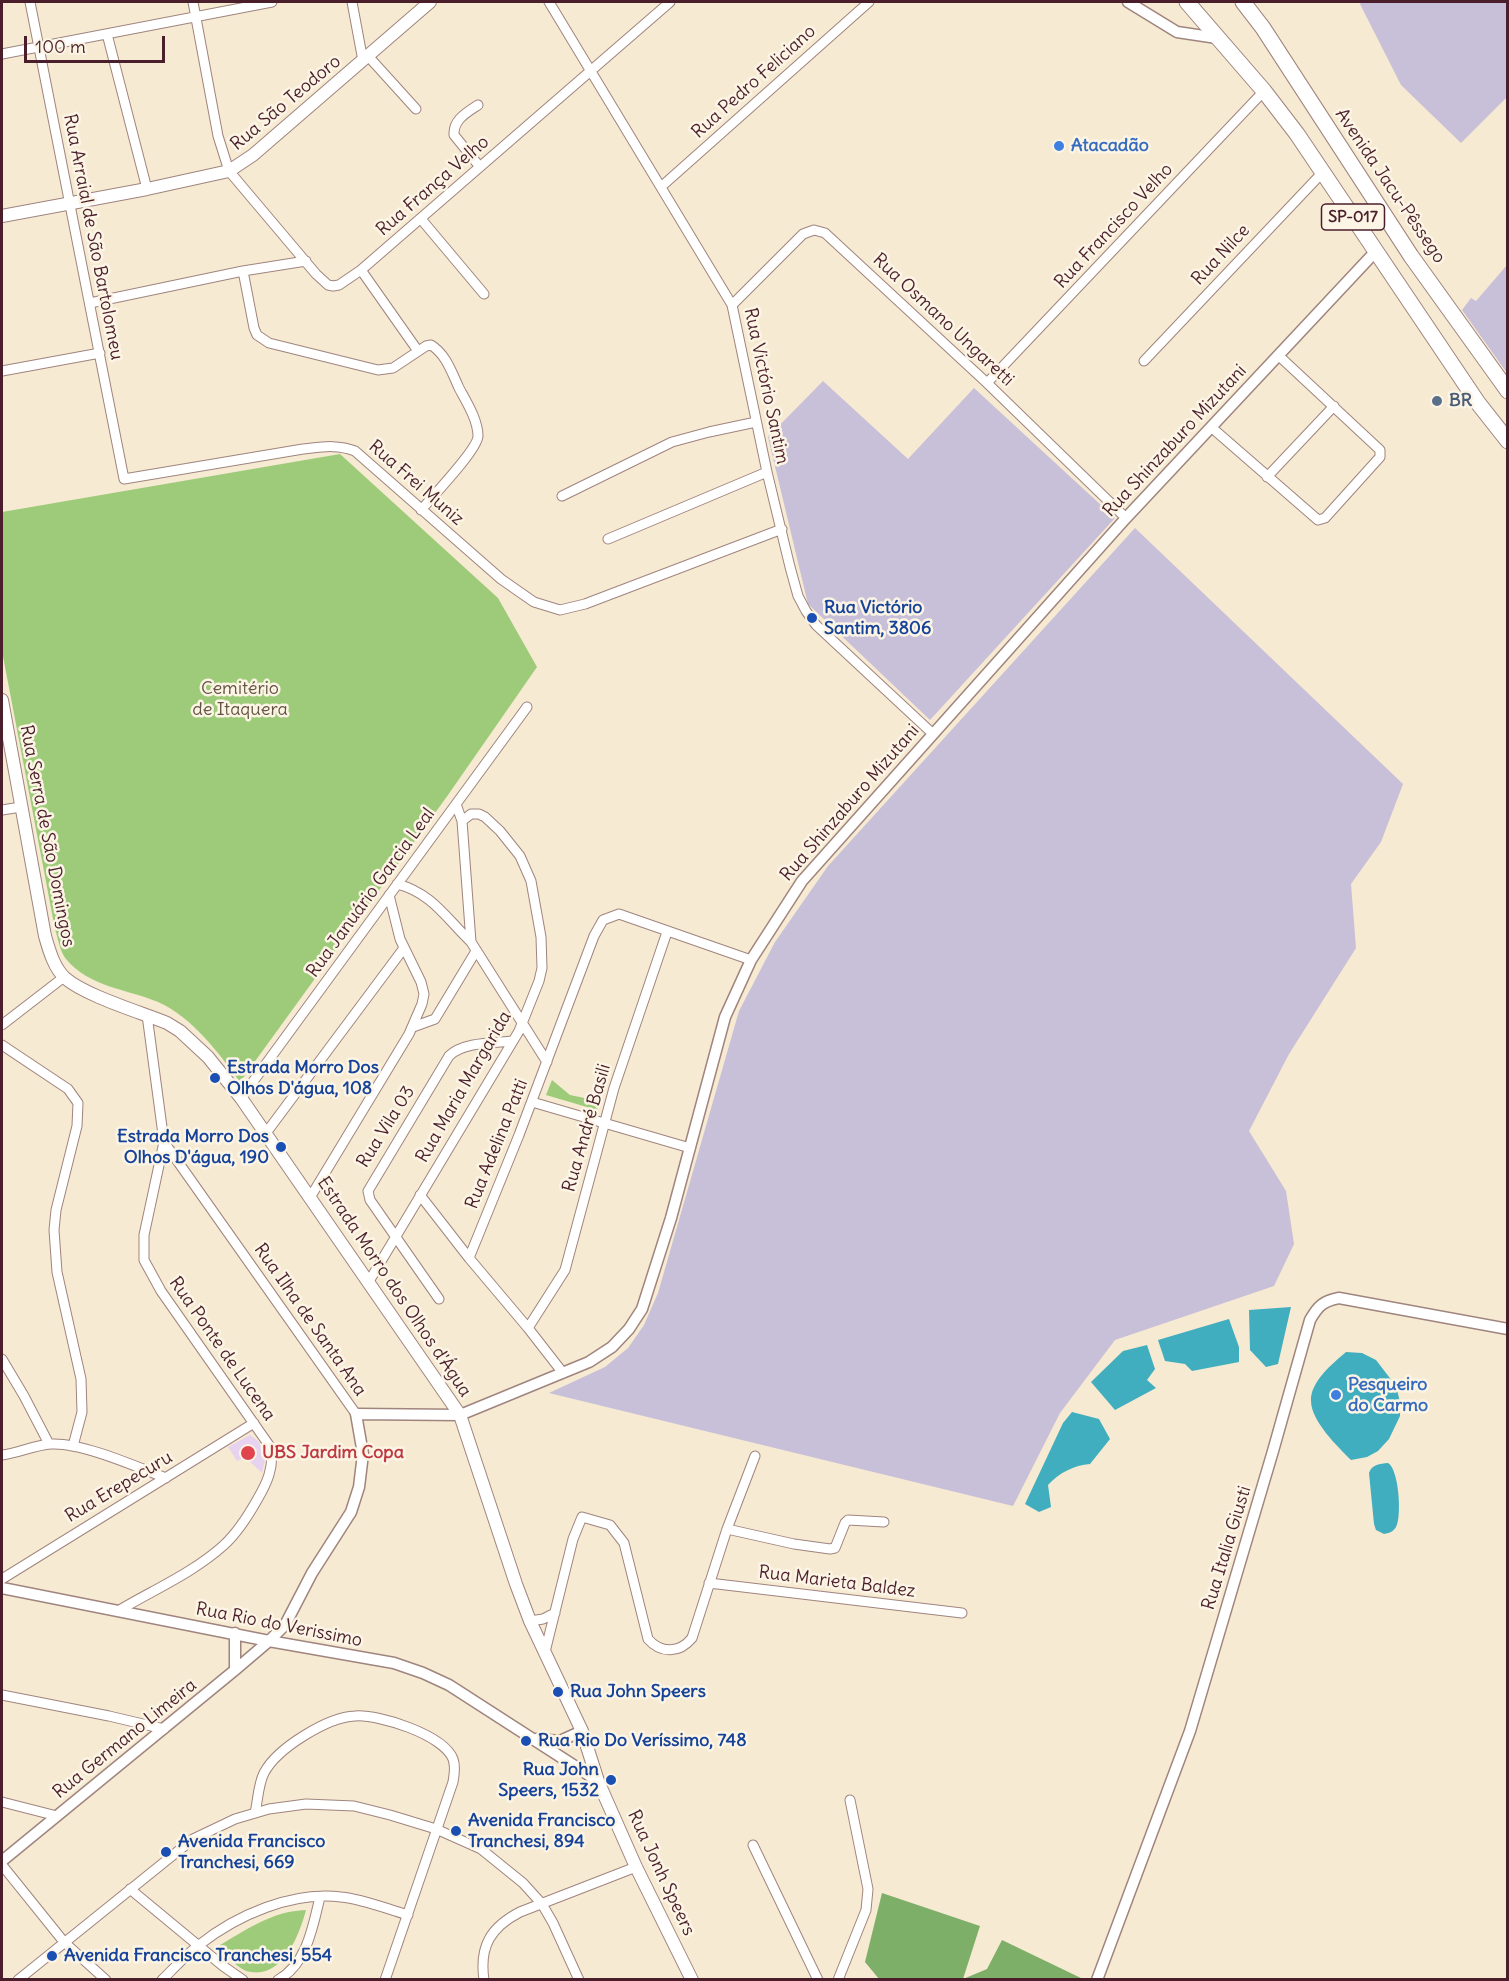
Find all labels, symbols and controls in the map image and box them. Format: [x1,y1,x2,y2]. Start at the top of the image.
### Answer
street label: Rua Pedro Feliciano [688,21,820,143]
scale bar [27,24,168,62]
text: 100 m [35,35,86,58]
street label: Rua São Teodoro [227,51,345,155]
street label: Avenida Jacu-Pêssego [1330,105,1450,267]
street label: Rua Arraial de São Bartolomeu [59,112,127,362]
street label: Rua França Velho [372,131,494,241]
place label: Atacadão [1071,135,1149,157]
marker: Atacadão [1052,139,1066,153]
street label: Rua Francisco Velho [1050,159,1178,293]
road number: SP-017 [1322,204,1384,230]
street label: Rua Nilce [1187,220,1255,290]
street label: Rua Osmano Ungaretti [868,249,1018,391]
street label: Rua Victório Santim [739,306,793,466]
street label: Rua Shinzaburo Mizutani [1099,360,1251,522]
place label: BR [1449,390,1472,412]
marker: BR [1430,394,1444,408]
street label: Rua Frei Muniz [364,436,468,530]
place label: Rua Victório Santim, 3806 [824,597,931,640]
marker: Rua Victório Santim, 3806 [805,611,819,625]
park label: Cemitério de Itaquera [192,678,288,720]
street label: Rua Shinzaburo Mizutani [776,720,924,886]
street label: Rua Serra de São Domingos [15,723,79,949]
street label: Rua Januário Garcia Leal [302,804,440,982]
street label: Rua Maria Margarida [412,1007,516,1167]
place label: Estrada Morro Dos Olhos D'água, 108 [227,1057,379,1100]
street label: Rua André Basili [558,1062,616,1194]
marker: Estrada Morro Dos Olhos D'água, 108 [208,1071,222,1085]
street label: Rua Adelina Patti [461,1076,533,1212]
street label: Rua Vila 03 [352,1082,420,1172]
place label: Estrada Morro Dos Olhos D'água, 190 [117,1126,269,1168]
marker: Estrada Morro Dos Olhos D'água, 190 [274,1140,288,1154]
street label: Estrada Morro dos Olhos d'Água [312,1173,476,1401]
street label: Rua Ilha de Santa Ana [249,1240,371,1400]
street label: Rua Ponte de Lucena [164,1273,280,1425]
place label: Pesqueiro do Carmo [1348,1374,1428,1416]
marker: Pesqueiro do Carmo [1329,1388,1343,1402]
place label: UBS Jardim Copa [262,1442,404,1464]
marker: UBS Jardim Copa [239,1444,257,1462]
street label: Rua Erepecuru [62,1447,176,1527]
street label: Rua Italia Giusti [1198,1483,1256,1613]
street label: Rua Marieta Baldez [757,1562,917,1602]
street label: Rua Rio do Verissimo [194,1598,364,1652]
street label: Rua Germano Limeira [49,1675,201,1803]
place label: Rua John Speers [570,1681,706,1703]
marker: Rua John Speers [551,1685,565,1699]
place label: Rua Rio Do Veríssimo, 748 [538,1730,747,1752]
marker: Rua Rio Do Veríssimo, 748 [519,1734,533,1748]
place label: Rua John Speers, 1532 [498,1759,599,1802]
marker: Rua John Speers, 1532 [604,1773,618,1787]
street label: Rua Jonh Speers [623,1807,699,1939]
place label: Avenida Francisco Tranchesi, 894 [468,1810,615,1852]
marker: Avenida Francisco Tranchesi, 894 [449,1824,463,1838]
place label: Avenida Francisco Tranchesi, 669 [178,1831,325,1874]
marker: Avenida Francisco Tranchesi, 669 [159,1845,173,1859]
place label: Avenida Francisco Tranchesi, 554 [64,1945,332,1967]
marker: Avenida Francisco Tranchesi, 554 [45,1949,59,1963]

